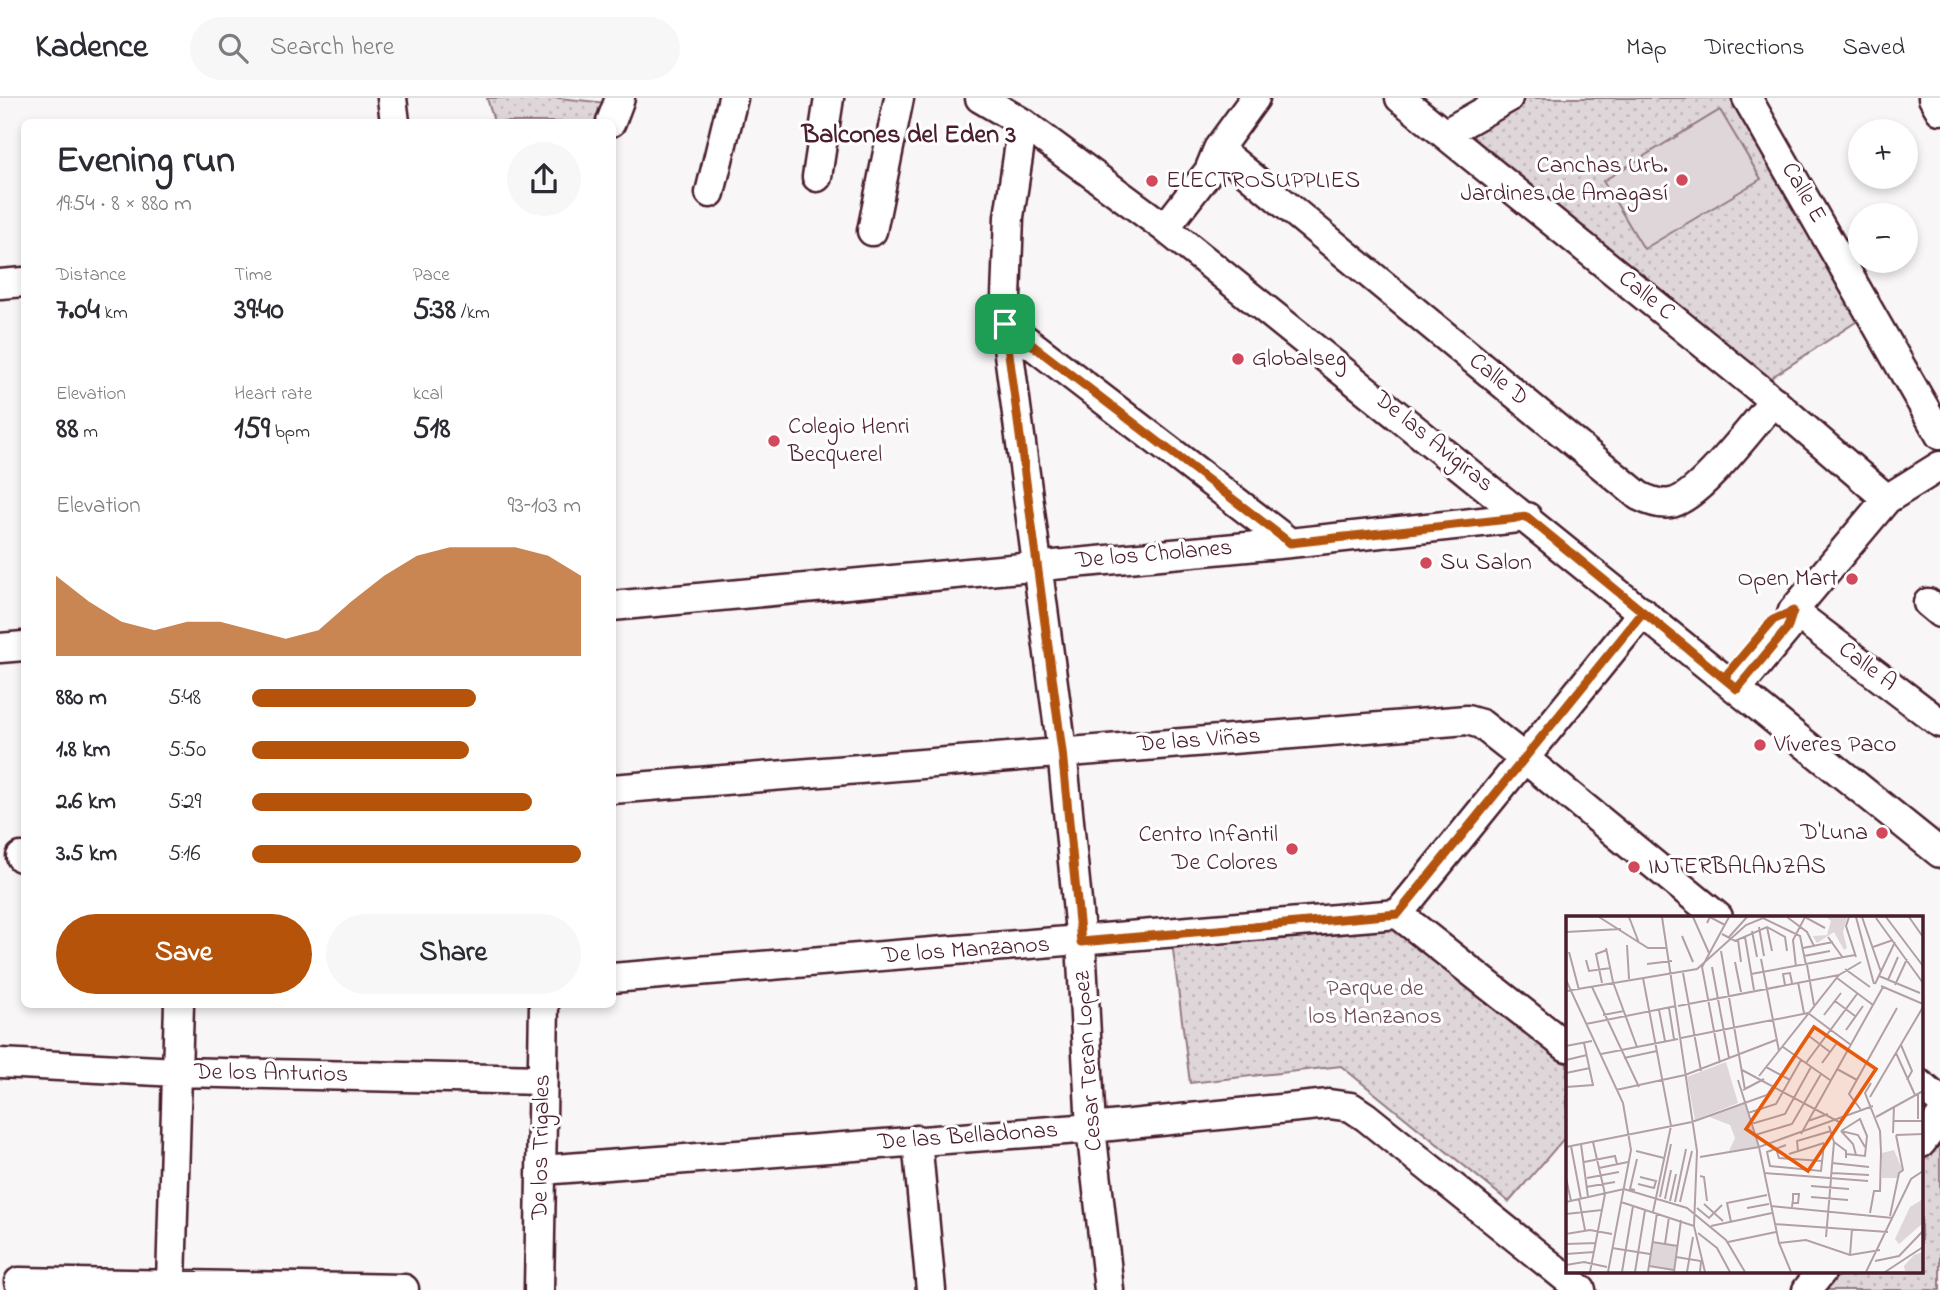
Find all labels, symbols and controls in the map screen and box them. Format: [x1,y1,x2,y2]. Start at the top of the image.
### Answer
search box [190,17,680,80]
text: Kadence [35,24,148,72]
icon: search [214,29,252,67]
text: Search here [270,29,394,67]
text: Map [1626,31,1667,66]
text: Directions [1705,31,1804,66]
text: Saved [1842,31,1905,66]
district label: Balcones del Eden 3 [801,117,1016,155]
map controls [1848,119,1918,273]
button: + [1848,119,1918,189]
text: Evening run [56,134,235,190]
button: share [507,142,581,216]
place label: Canchas Urb. Jardines de Amagasí [1460,149,1668,212]
street label: Calle E [1771,156,1835,230]
place label: ELECTROSUPPLIES [1166,164,1360,199]
marker: Canchas Urb. Jardines de Amagasí [1674,172,1690,188]
marker: ELECTROSUPPLIES [1144,173,1160,189]
text: 19:54 · 8 × 880 m [56,188,192,221]
button: − [1848,203,1918,273]
text: Distance [56,262,126,289]
text: Time [234,262,272,289]
text: Pace [413,262,450,289]
street label: Calle C [1610,262,1682,330]
text: 7.04 [56,289,100,333]
text: 39:40 [234,289,284,333]
text: 5:38 [413,289,456,333]
pin [975,294,1035,354]
text: km [100,300,128,327]
text: /km [456,300,490,327]
icon: arrive [986,305,1024,343]
place label: Globalseg [1252,342,1346,377]
street label: Calle D [1460,345,1536,415]
marker: Globalseg [1230,351,1246,367]
text: Elevation [56,381,126,408]
text: Heart rate [234,381,312,408]
text: kcal [413,381,443,408]
street label: De las Avigiras [1365,382,1501,501]
text: 88 [56,408,79,452]
text: 159 [234,408,270,452]
text: 518 [413,408,451,452]
place label: Colegio Henri Becquerel [787,410,910,473]
text: m [79,419,98,446]
text: bpm [270,419,310,446]
marker: Colegio Henri Becquerel [766,433,782,449]
text: Elevation [56,490,141,523]
text: 93–103 m [508,490,581,523]
street label: De los Cholanes [1073,531,1234,579]
place label: Su Salon [1440,546,1532,581]
marker: Su Salon [1418,555,1434,571]
place label: Open Mart [1738,562,1838,597]
marker: Open Mart [1844,571,1860,587]
street label: Calle A [1830,633,1904,701]
text: 880 m [56,682,107,715]
text: 5:48 [168,682,201,715]
street label: De las Viñas [1135,719,1262,763]
place label: Víveres Paco [1773,728,1897,763]
text: 1.8 km [56,734,110,767]
text: 5:50 [168,734,206,767]
marker: Víveres Paco [1752,737,1768,753]
text: 2.6 km [56,786,116,819]
text: 5:29 [168,786,201,819]
place label: D'Luna [1800,816,1868,851]
place label: Centro Infantil De Colores [1138,818,1278,881]
marker: D'Luna [1874,825,1890,841]
text: 3.5 km [56,838,117,871]
text: 5:16 [168,838,201,871]
marker: Centro Infantil De Colores [1284,841,1300,857]
place label: INTERBALANZAS [1648,850,1826,885]
marker: INTERBALANZAS [1626,859,1642,875]
button: Save [56,914,312,994]
button: Share [326,914,581,994]
inset map [1566,916,1923,1272]
street label: De los Manzanos [880,928,1051,974]
street label: Cesar Teran Lopez [1065,969,1113,1152]
park label: Parque de los Manzanos [1308,972,1442,1035]
street label: De los Anturios [193,1055,348,1093]
street label: De los Trigales [523,1074,561,1221]
street label: De las Belladonas [876,1113,1059,1161]

